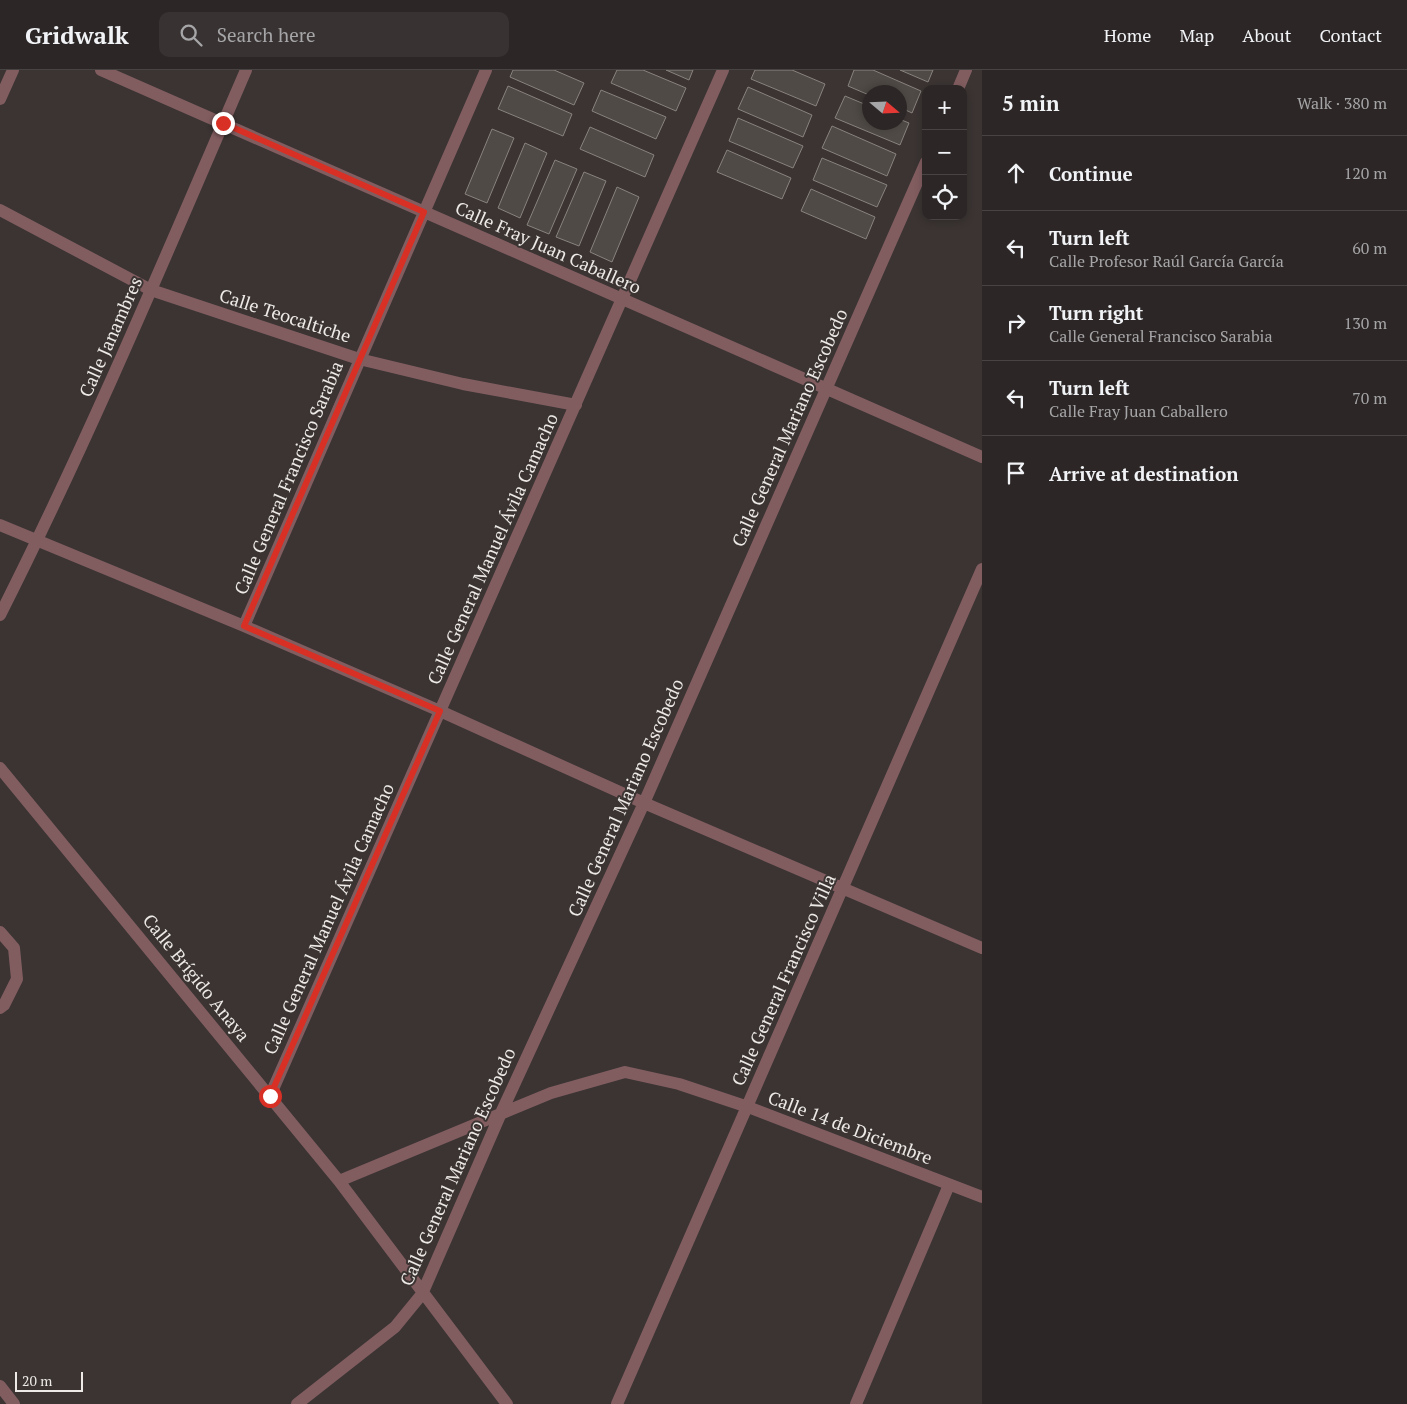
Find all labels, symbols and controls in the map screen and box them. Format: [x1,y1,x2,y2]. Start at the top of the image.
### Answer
search box [159,12,509,57]
text: Gridwalk [25,19,129,51]
icon: search [177,21,205,49]
text: Search here [217,22,316,47]
text: Home [1104,23,1151,47]
text: Map [1179,23,1214,47]
text: About [1242,23,1291,47]
text: Contact [1319,23,1382,47]
north arrow [862,85,907,130]
map controls [922,85,967,220]
button: + [922,85,967,130]
text: 5 min [1002,89,1059,117]
text: Walk · 380 m [1297,92,1387,114]
route end [212,112,235,135]
button: − [922,130,967,175]
icon: ahead [1002,159,1030,187]
text: Continue [1049,161,1133,186]
text: 120 m [1344,162,1387,184]
button: locate [922,175,967,220]
street label: Calle Fray Juan Caballero [452,195,645,299]
text: Turn left [1049,225,1130,250]
icon: left [1002,234,1030,262]
text: 60 m [1352,237,1387,259]
text: Calle Profesor Raúl García García [1049,250,1284,272]
street label: Calle Janambres [73,273,147,400]
street label: Calle Teocaltiche [216,282,354,348]
text: Turn right [1049,300,1143,325]
street label: Calle General Mariano Escobedo [726,305,853,550]
icon: right [1002,309,1030,337]
text: 130 m [1344,312,1387,334]
text: Calle General Francisco Sarabia [1049,325,1273,347]
street label: Calle General Francisco Sarabia [228,357,348,598]
text: Turn left [1049,375,1130,400]
icon: left [1002,384,1030,412]
text: 70 m [1352,387,1387,409]
text: Calle Fray Juan Caballero [1049,400,1228,422]
street label: Calle General Manuel Ávila Camacho [421,409,563,688]
icon: arrive [1002,459,1030,487]
text: Arrive at destination [1049,461,1238,486]
street label: Calle General Mariano Escobedo [562,675,689,920]
street label: Calle General Manuel Ávila Camacho [257,779,399,1058]
street label: Calle General Francisco Villa [725,870,841,1089]
street label: Calle Brígido Anaya [138,909,256,1046]
street label: Calle General Mariano Escobedo [394,1044,521,1289]
route start [259,1085,282,1108]
street label: Calle 14 de Diciembre [765,1085,936,1169]
scale bar [15,1369,82,1392]
text: 20 m [22,1371,52,1390]

